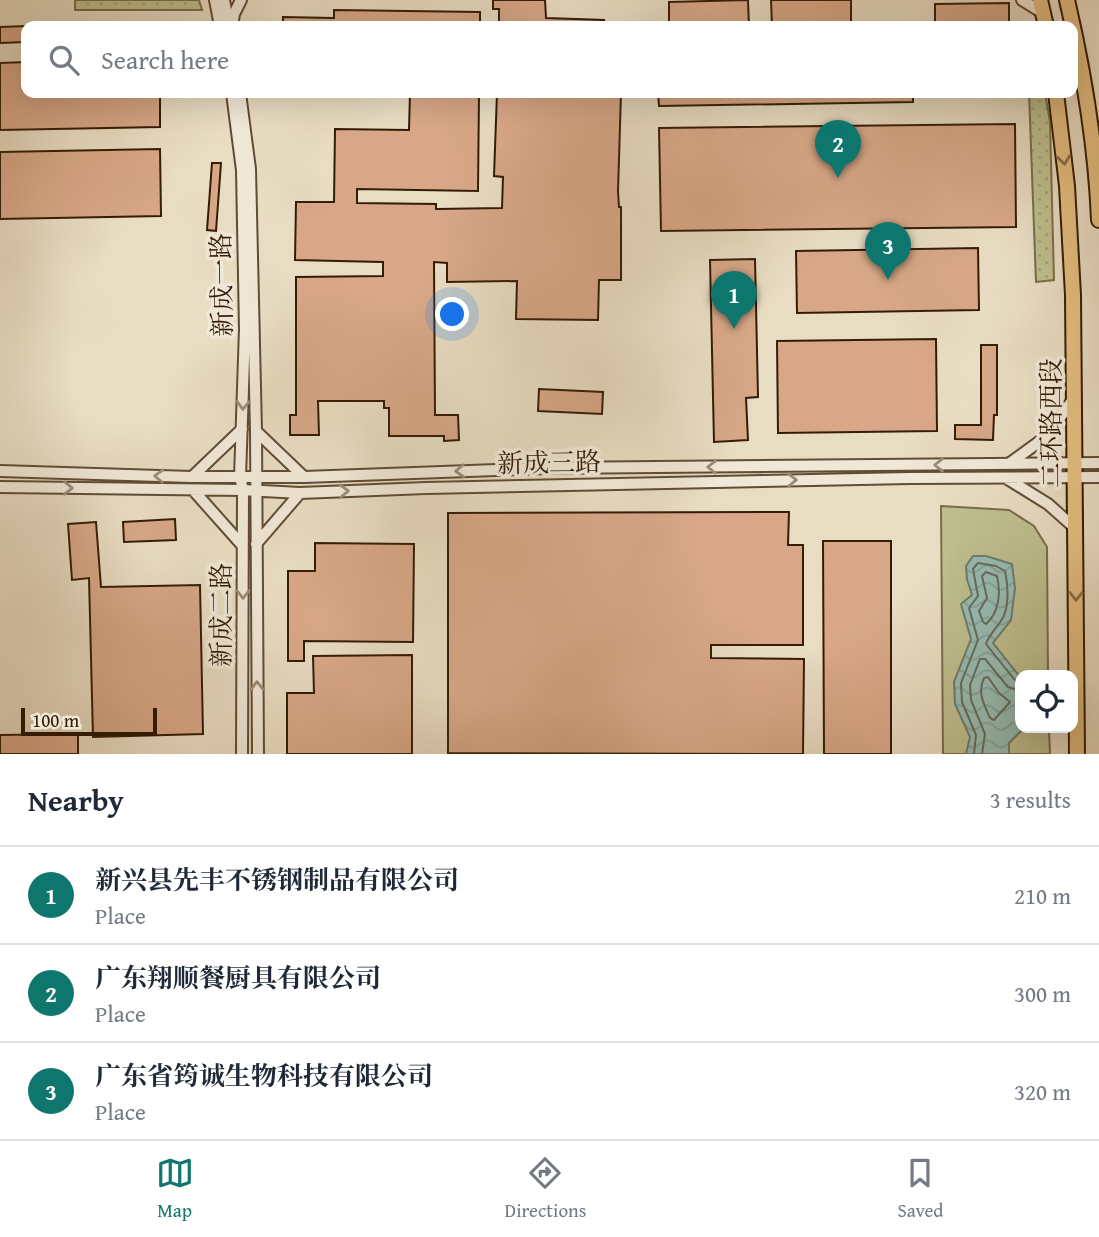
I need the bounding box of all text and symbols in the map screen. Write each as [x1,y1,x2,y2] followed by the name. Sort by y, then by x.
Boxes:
[21,21,1078,98] search box
[101,40,229,79] text: Search here
[45,41,83,79] icon: search
[815,120,861,178] pin: 2
[1057,155,1072,166] one-way arrow
[865,222,911,280] pin: 3
[201,233,241,337] street label: 新成一路
[711,271,757,329] pin: 1
[435,297,469,331] your location
[1031,358,1070,488] street label: 二环路西段
[235,400,251,411] one-way arrow
[497,442,601,482] street label: 新成三路
[933,457,944,473] one-way arrow
[706,459,716,475] one-way arrow
[454,464,465,479] one-way arrow
[153,468,164,484] one-way arrow
[787,473,798,488] one-way arrow
[63,481,74,496] one-way arrow
[339,483,350,498] one-way arrow
[201,563,240,667] street label: 新成二路
[235,589,251,600] one-way arrow
[1068,591,1084,602] one-way arrow
[1015,670,1078,733] map controls
[1015,670,1078,733] button: locate
[249,680,265,691] one-way arrow
[21,705,158,737] scale bar
[32,706,79,734] text: 100 m
[28,778,124,822] text: Nearby
[990,783,1071,816] text: 3 results
[95,860,459,899] text: 新兴县先丰不锈钢制品有限公司
[45,879,57,912] text: 1
[1014,879,1071,912] text: 210 m
[95,899,146,932] text: Place
[95,958,381,997] text: 广东翔顺餐厨具有限公司
[45,977,57,1010] text: 2
[1014,977,1071,1010] text: 300 m
[95,997,146,1030] text: Place
[95,1056,433,1095] text: 广东省筠诚生物科技有限公司
[45,1075,57,1108] text: 3
[1014,1075,1071,1108] text: 320 m
[95,1095,146,1128] text: Place
[156,1154,194,1224] tab: Map
[505,1154,586,1224] tab: Directions
[897,1154,943,1224] tab: Saved

